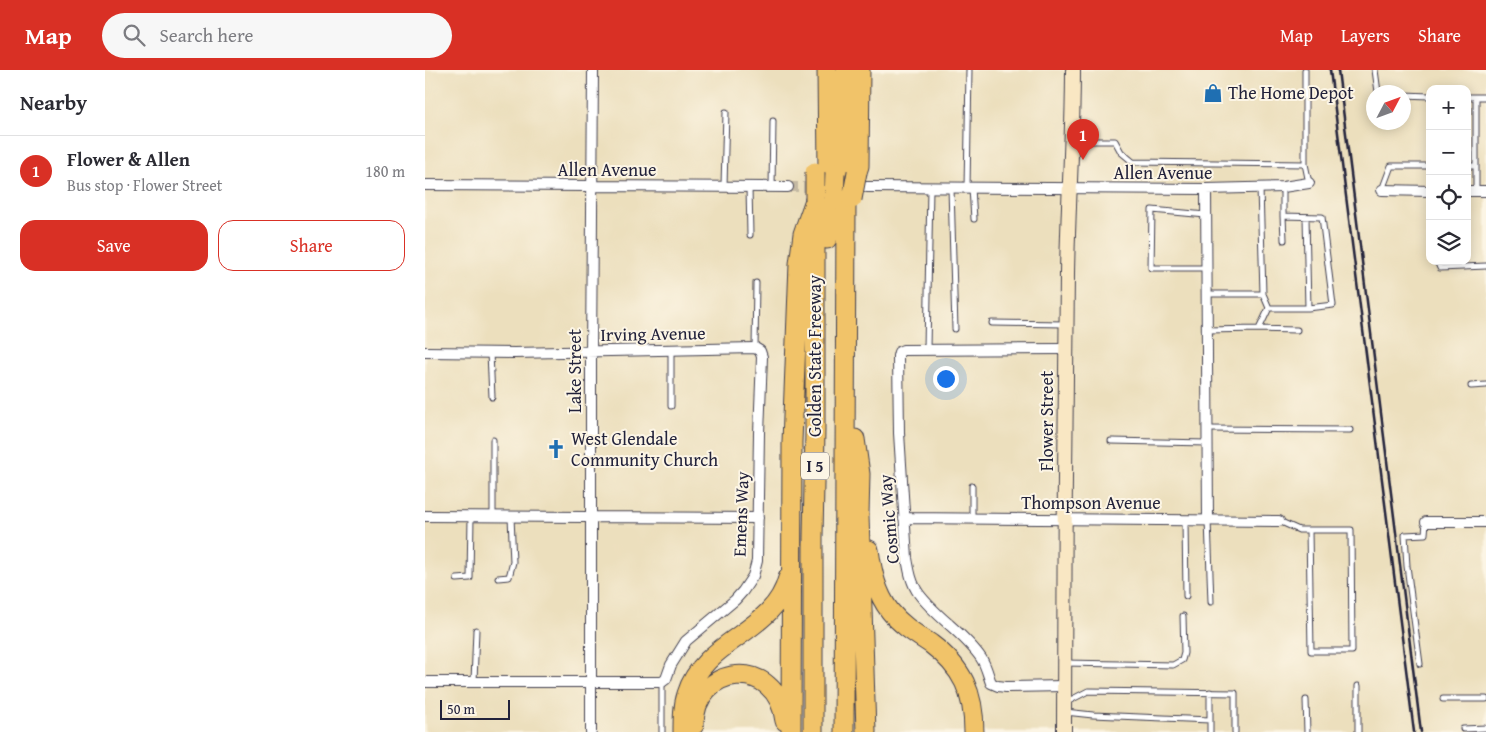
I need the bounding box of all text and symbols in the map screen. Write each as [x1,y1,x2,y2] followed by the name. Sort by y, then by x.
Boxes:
[102,13,452,58] search box
[25,18,72,53] text: Map
[120,21,148,49] icon: search
[160,21,253,49] text: Search here
[1280,22,1313,49] text: Map
[1341,22,1390,49] text: Layers
[1418,22,1461,49] text: Share
[1228,79,1354,106] place label: The Home Depot
[1202,82,1224,104] shop icon: The Home Depot
[1366,85,1411,130] north arrow
[1426,85,1471,265] map controls
[1426,85,1471,130] button: +
[20,87,87,118] text: Nearby
[1067,119,1099,160] pin: 1
[1426,130,1471,175] button: −
[67,145,190,173] text: Flower & Allen
[558,156,656,183] street label: Allen Avenue
[32,159,40,183] text: 1
[365,159,405,183] text: 180 m
[1114,159,1212,186] street label: Allen Avenue
[67,173,222,197] text: Bus stop · Flower Street
[1426,175,1471,220] button: locate
[20,220,208,271] button: Save
[218,220,405,271] button: Share
[1426,220,1471,265] button: layers
[801,275,828,437] street label: Golden State Freeway
[600,319,706,348] street label: Irving Avenue
[561,328,588,413] street label: Lake Street
[933,366,959,392] your location
[1033,370,1060,471] street label: Flower Street
[571,425,718,473] place label: West Glendale Community Church
[545,438,567,460] church icon: West Glendale Community Church
[801,452,829,480] road number: I 5
[726,471,755,557] street label: Emens Way
[871,473,906,565] street label: Cosmic Way
[1021,489,1161,516] street label: Thompson Avenue
[440,697,510,720] scale bar
[447,699,475,719] text: 50 m

